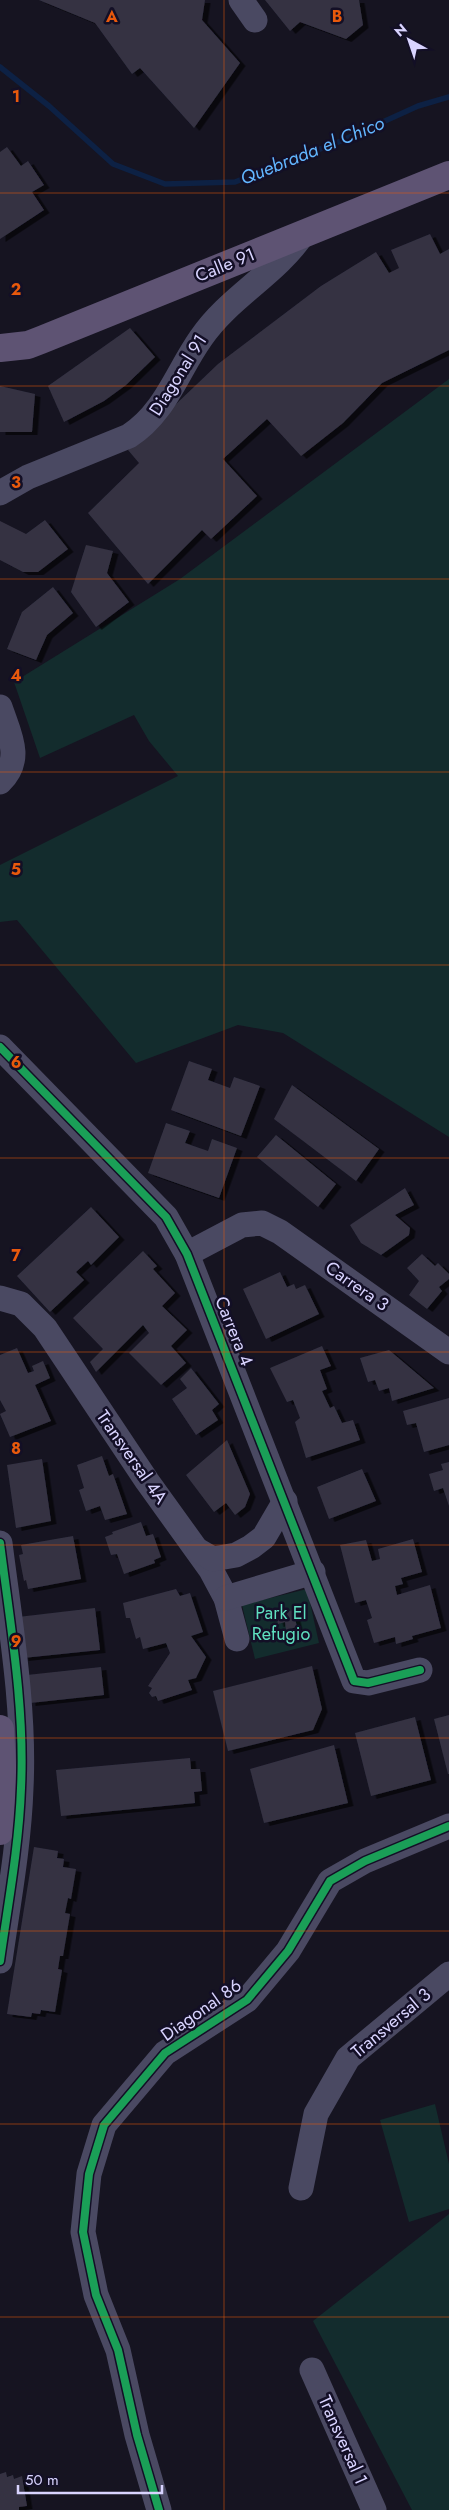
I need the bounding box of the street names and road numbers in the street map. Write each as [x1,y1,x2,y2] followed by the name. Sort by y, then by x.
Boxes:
[191,241,259,289] street label: Calle 91
[143,329,213,421] street label: Diagonal 91
[320,1255,394,1318] street label: Carrera 3
[208,1292,260,1370] street label: Carrera 4
[90,1405,174,1509] street label: Transversal 4A
[155,1973,247,2047] street label: Diagonal 86
[346,1982,437,2064] street label: Transversal 3
[312,2391,374,2489] street label: Transversal 1

